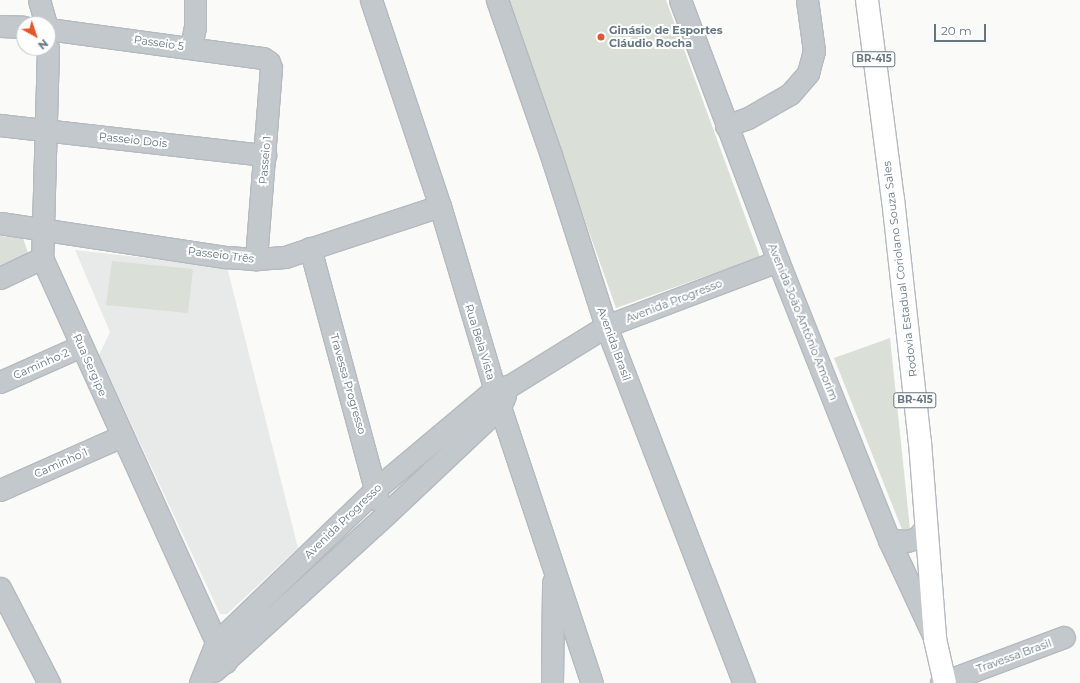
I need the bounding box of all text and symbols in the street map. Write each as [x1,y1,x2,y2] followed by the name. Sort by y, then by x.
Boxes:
[16,16,56,56] north arrow
[936,16,988,42] scale bar
[941,23,972,38] text: 20 m
[609,24,723,50] place label: Ginásio de Esportes Cláudio Rocha
[596,32,606,42] marker: Ginásio de Esportes Cláudio Rocha
[133,33,185,53] street label: Passeio 5
[35,36,51,53] text: N
[852,51,896,67] road number: BR-415
[98,130,168,150] street label: Passeio Dois
[256,135,274,185] street label: Passeio 1
[880,160,920,378] street label: Rodovia Estadual Coriolano Souza Sales
[765,242,841,402] street label: Avenida João Antônio Amorim
[187,244,255,266] street label: Passeio Três
[624,277,724,325] street label: Avenida Progresso
[462,303,498,381] street label: Rua Bela Vista
[595,305,633,383] street label: Avenida Brasil
[70,332,110,398] street label: Rua Sergipe
[327,332,369,436] street label: Travessa Progresso
[11,346,71,382] street label: Caminho 2
[893,392,937,408] road number: BR-415
[32,445,90,481] street label: Caminho 1
[302,481,384,561] street label: Avenida Progresso
[975,636,1053,676] street label: Travessa Brasil

